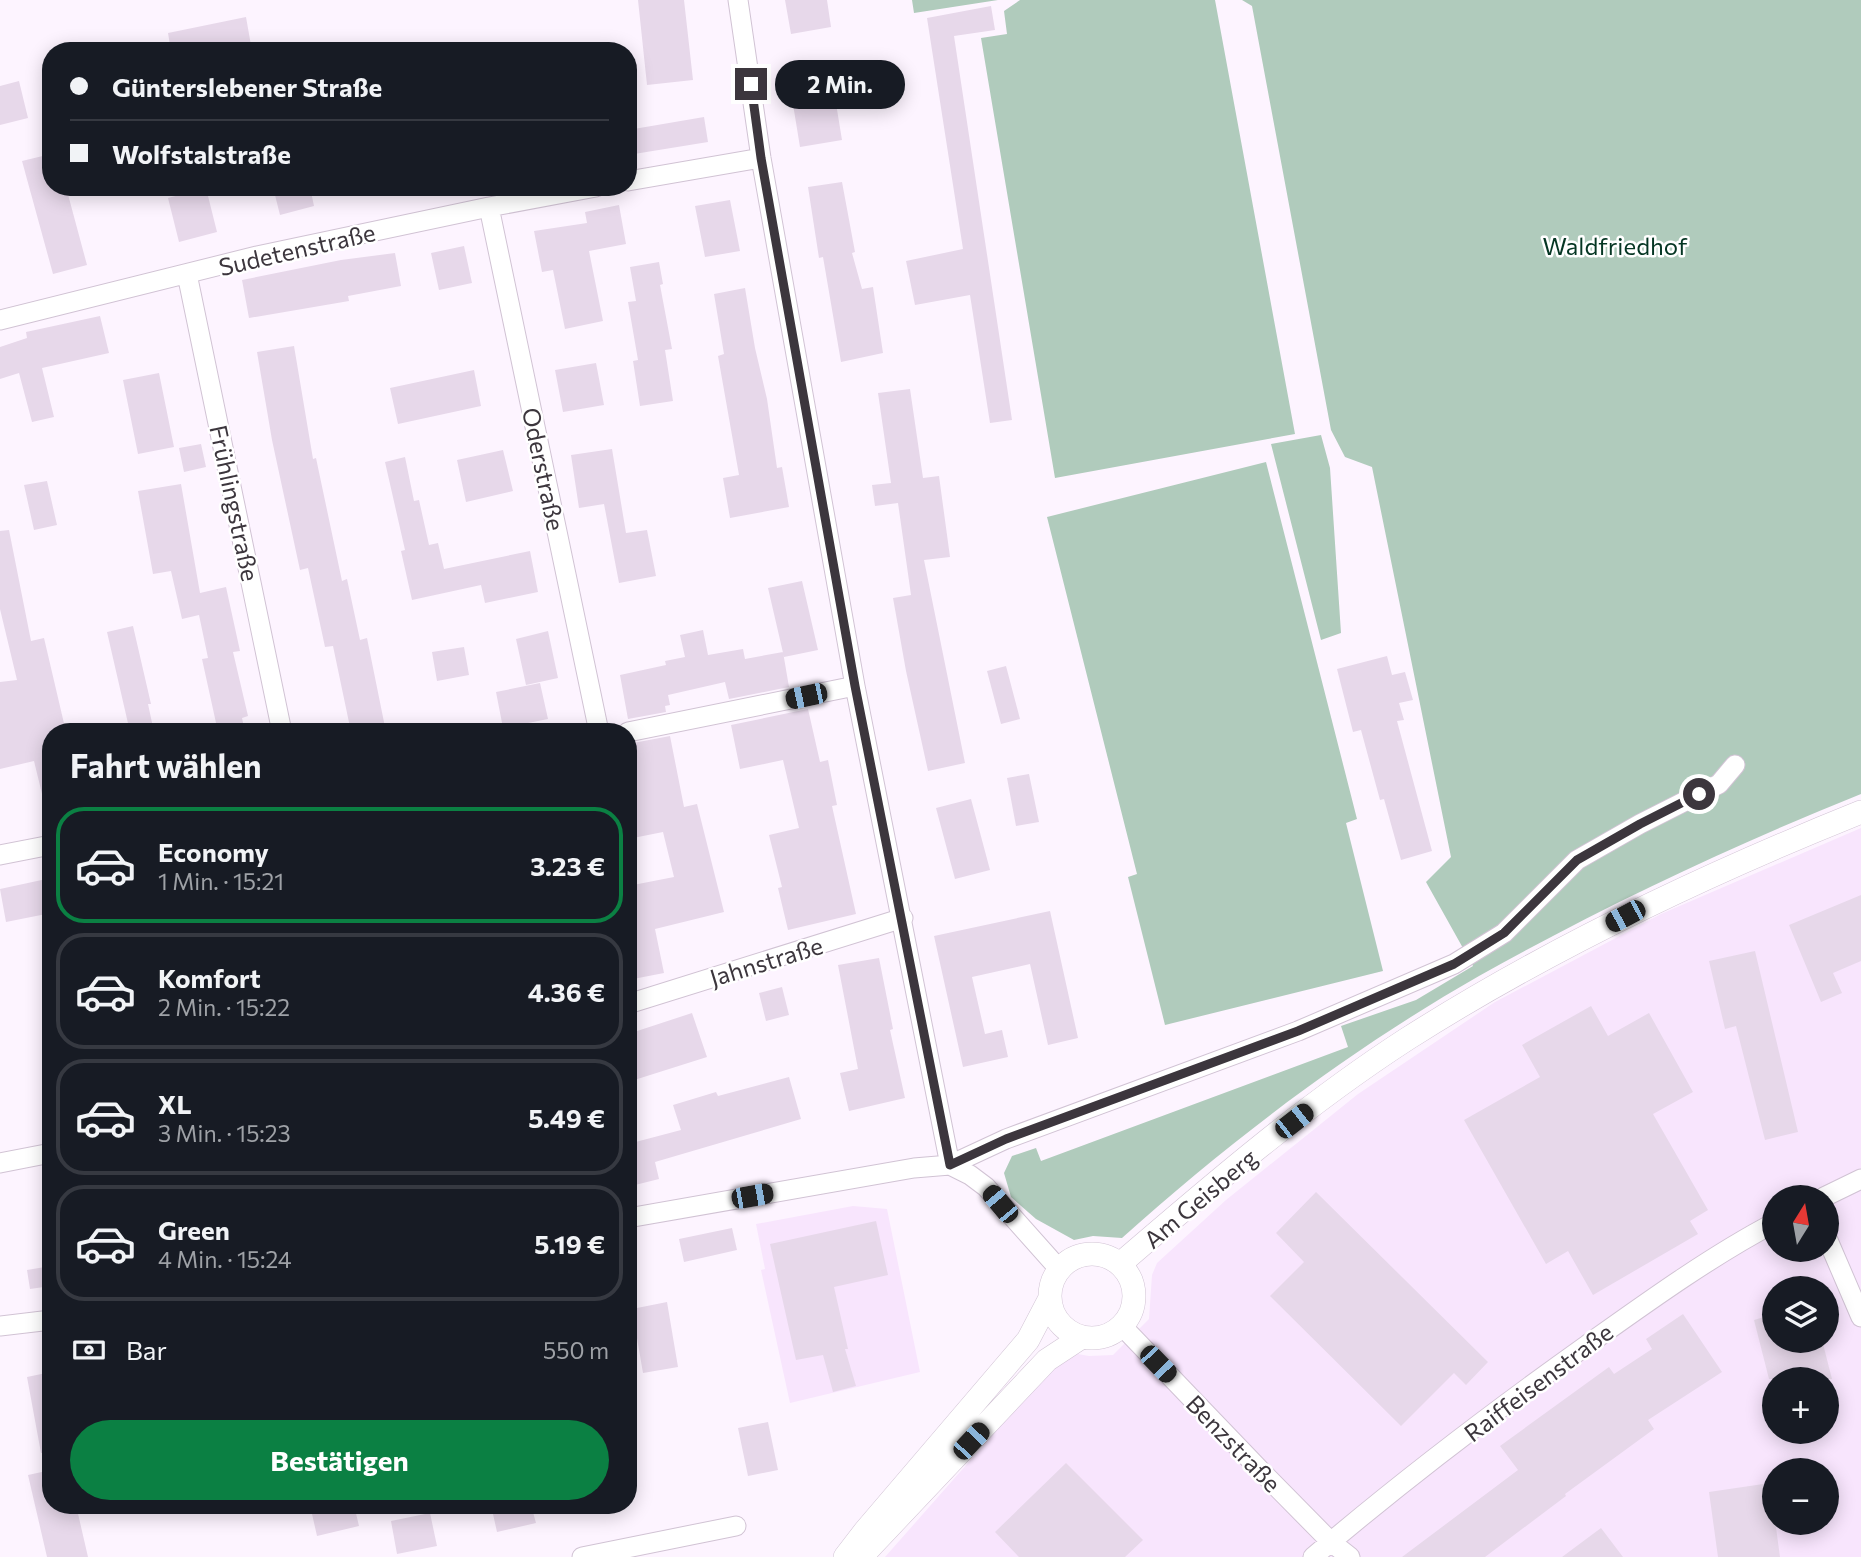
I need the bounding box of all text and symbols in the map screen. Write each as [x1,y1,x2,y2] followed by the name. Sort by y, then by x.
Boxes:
[776,60,905,108] callout: 2 Min.
[735,68,767,100] route end
[807,70,873,98] text: 2 Min.
[112,71,382,102] text: Günterslebener Straße
[112,138,291,169] text: Wolfstalstraße
[216,217,378,281] street label: Sudetenstraße
[1543,231,1688,260] park label: Waldfriedhof
[517,405,571,533] street label: Oderstraße
[204,422,266,584] street label: Frühlingstraße
[784,681,829,711] car
[70,745,262,785] text: Fahrt wählen
[1683,778,1715,810] route start
[74,834,137,897] icon: car
[158,836,269,867] text: Economy
[530,850,605,881] text: 3.23 €
[158,867,284,895] text: 1 Min. · 15:21
[1602,897,1649,935] car
[706,930,826,992] street label: Jahnstraße
[74,960,137,1023] icon: car
[158,962,261,993] text: Komfort
[528,976,605,1007] text: 4.36 €
[158,993,290,1021] text: 2 Min. · 15:22
[74,1086,137,1149] icon: car
[158,1088,192,1119] text: XL
[1271,1100,1318,1142] car
[528,1102,605,1133] text: 5.49 €
[158,1119,291,1147] text: 3 Min. · 15:23
[1137,1142,1263,1254] street label: Am Geisberg
[979,1181,1022,1227] car
[730,1182,775,1210] car
[1762,1185,1839,1262] north arrow
[1762,1185,1839,1535] map controls
[74,1212,137,1275] icon: car
[158,1214,230,1245] text: Green
[534,1228,605,1259] text: 5.19 €
[158,1245,292,1273] text: 4 Min. · 15:24
[1762,1276,1839,1353] button: layers
[1458,1317,1618,1447] street label: Raiffeisenstraße
[70,1331,108,1369] icon: cash
[126,1334,167,1365] text: Bar
[543,1336,609,1364] text: 550 m
[1136,1342,1181,1386] car
[1762,1367,1839,1444] button: +
[1181,1388,1287,1498] street label: Benzstraße
[949,1418,994,1464] car
[70,1420,609,1500] button: Bestätigen
[1762,1458,1839,1535] button: −

